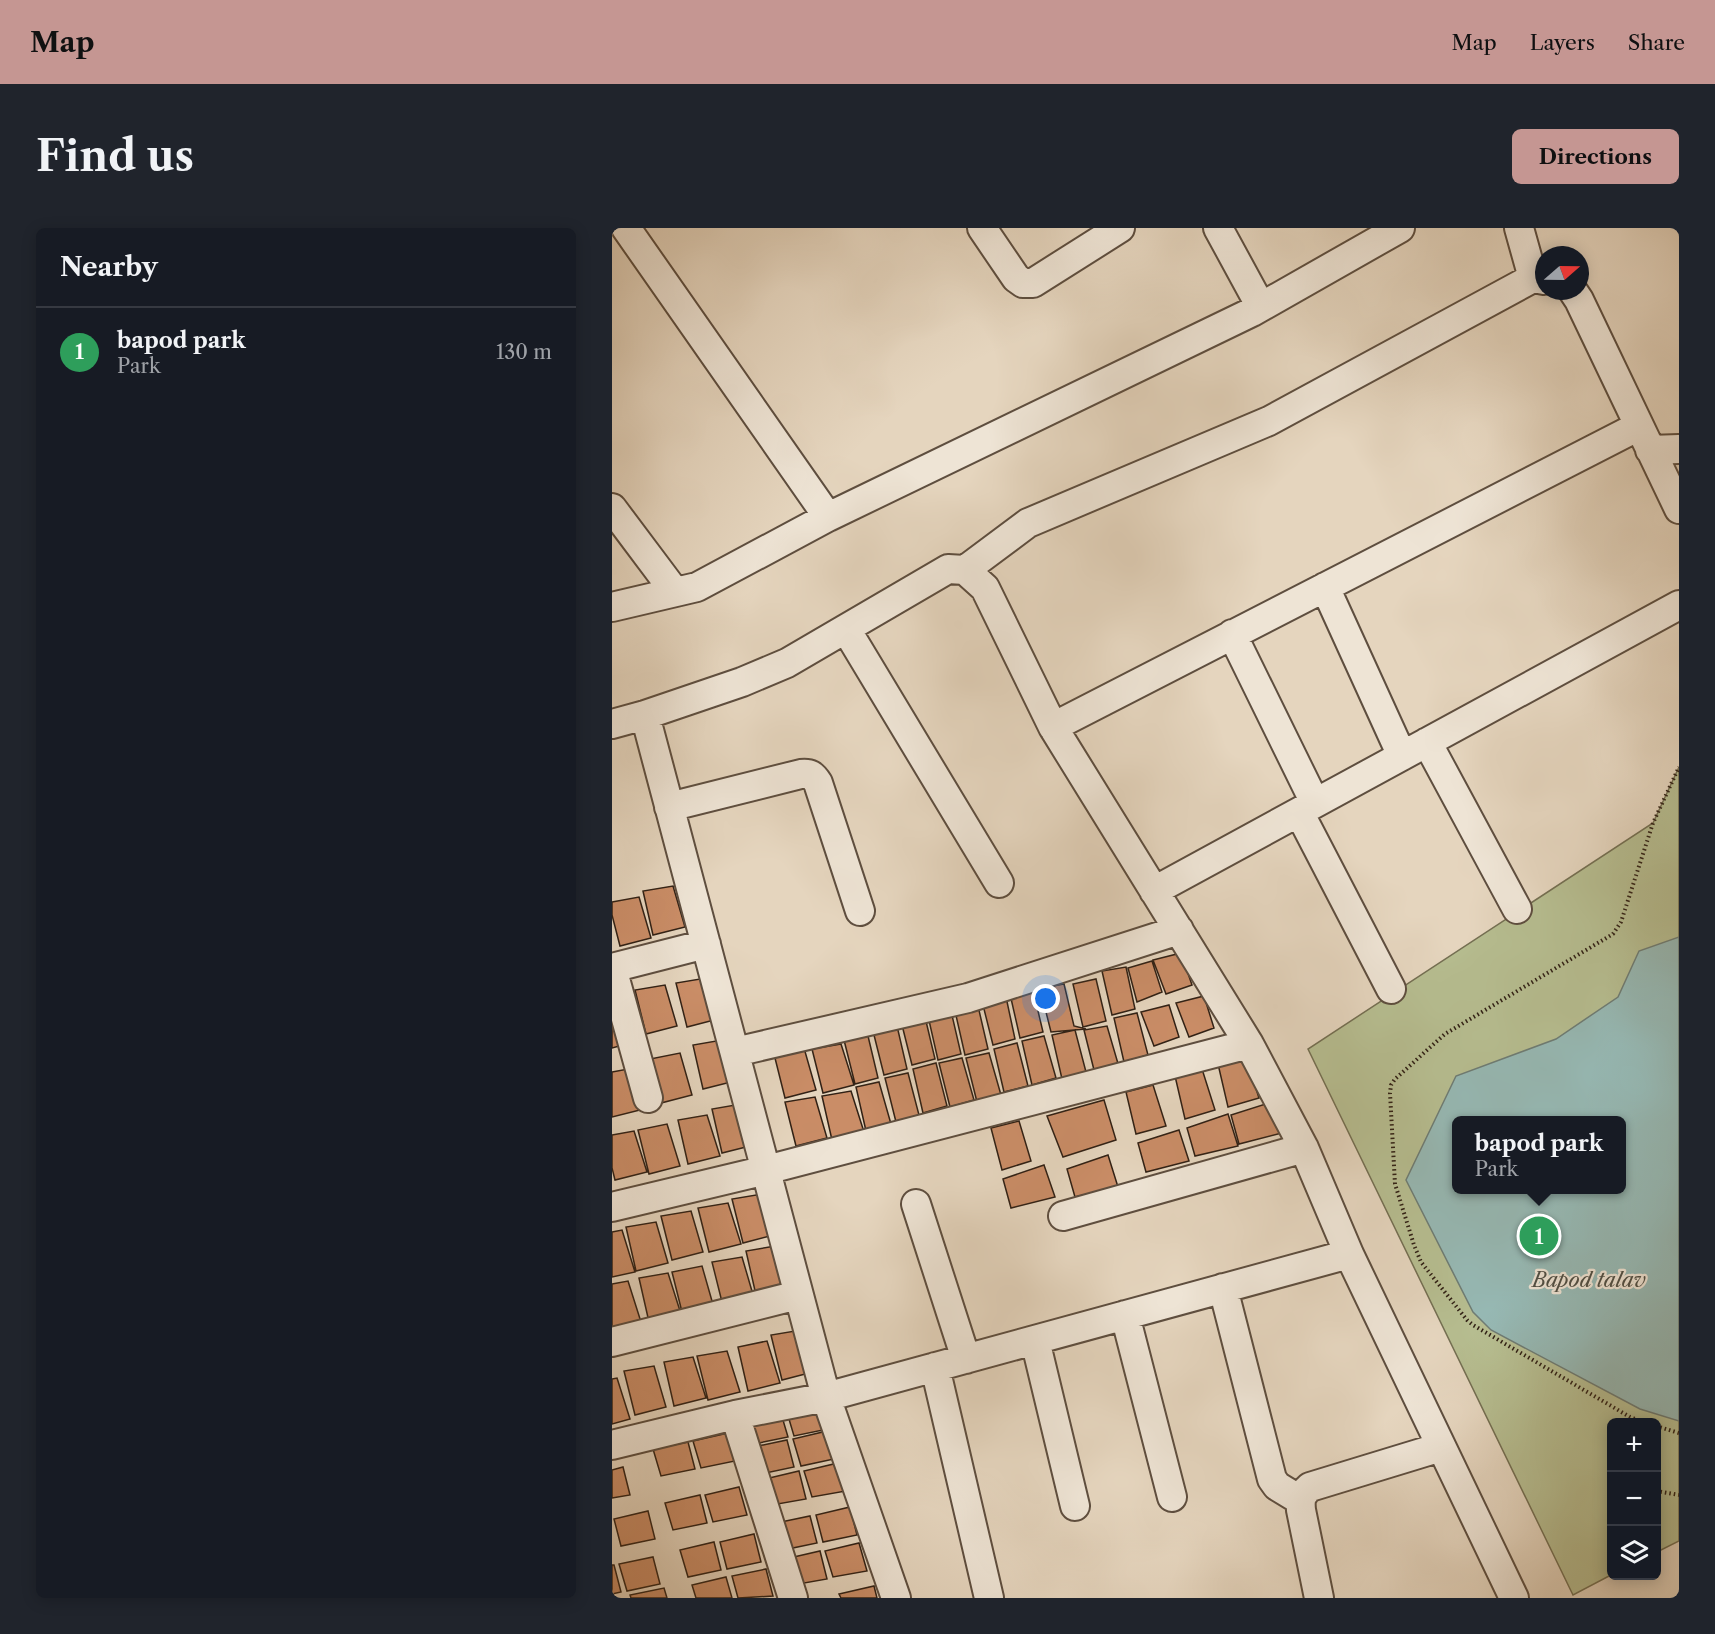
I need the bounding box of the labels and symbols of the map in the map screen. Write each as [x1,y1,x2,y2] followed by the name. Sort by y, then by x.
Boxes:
[1535,246,1589,300] north arrow
[1031,984,1060,1013] your location
[1520,1214,1558,1258] pin: 1
[1530,1268,1646,1292] water label: Bapod talav

